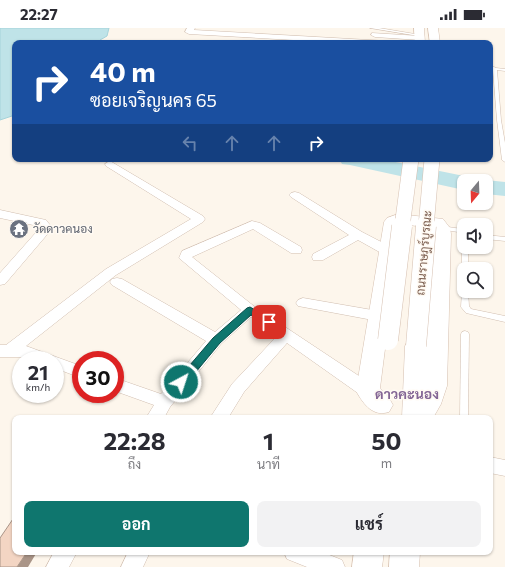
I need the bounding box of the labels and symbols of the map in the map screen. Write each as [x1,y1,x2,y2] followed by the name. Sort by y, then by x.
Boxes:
[457,174,493,210] north arrow
[412,210,436,296] street label: ถนนราษฎร์บูรณะ
[8,218,30,240] temple icon: วัดดาวคนอง
[33,221,93,235] place label: วัดดาวคนอง
[252,305,286,339] pin
[72,351,124,403] speed limit sign: 30
[160,361,202,403] position arrow
[375,385,439,402] district label: ดาวคะนอง

